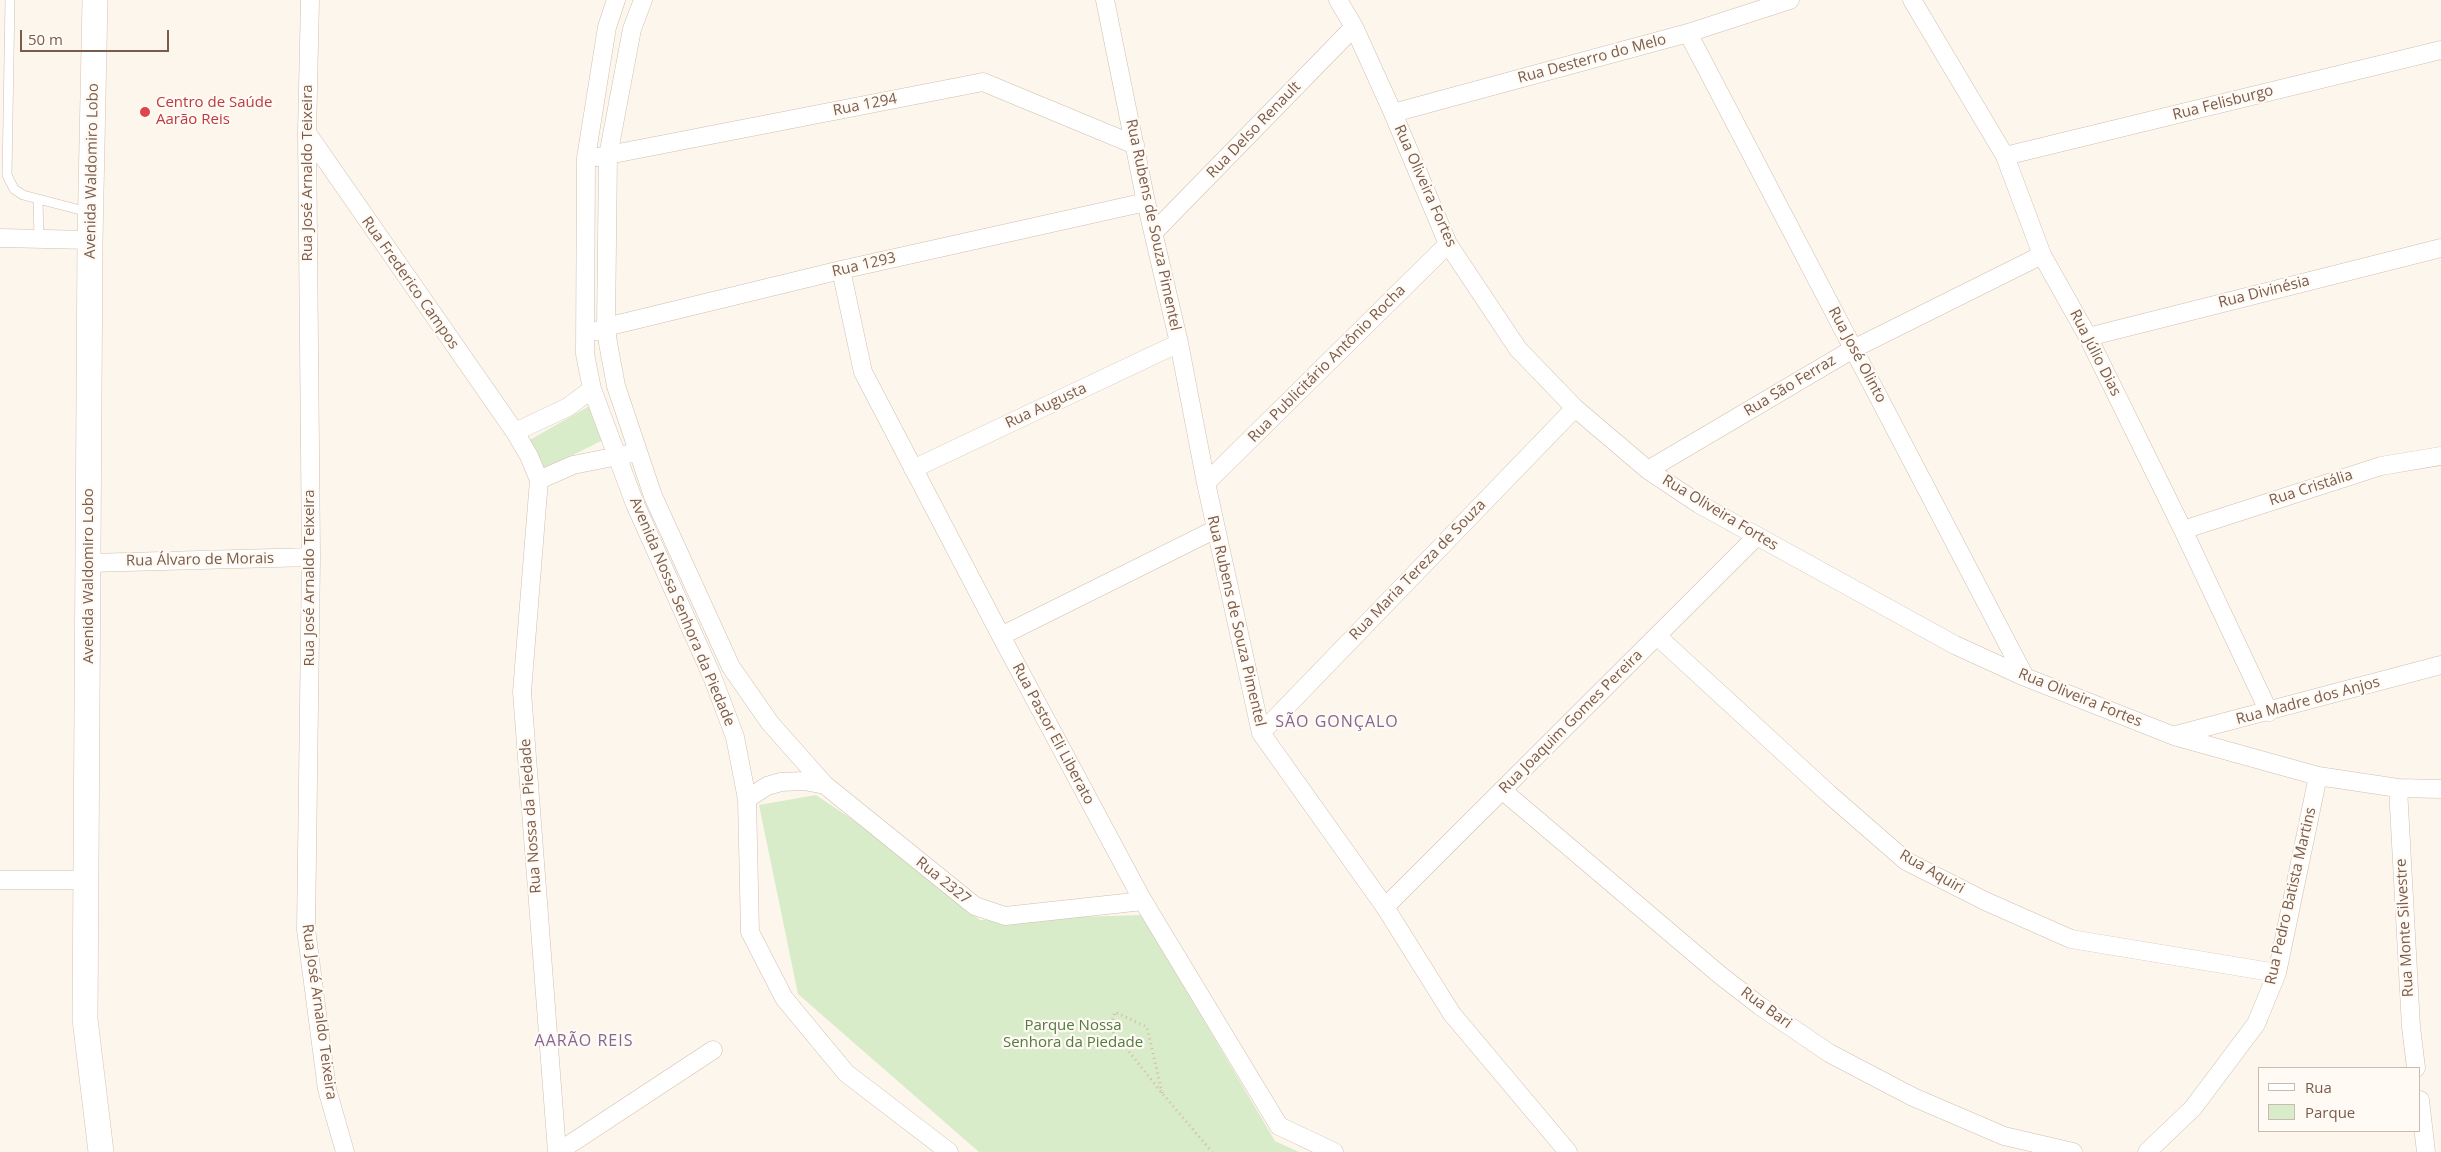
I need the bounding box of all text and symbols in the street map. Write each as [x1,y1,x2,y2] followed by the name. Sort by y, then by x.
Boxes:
[22,20,171,52] scale bar
[28,29,63,49] text: 50 m
[1516,31,1668,87] street label: Rua Desterro do Melo
[1203,78,1305,182] street label: Rua Delso Renault
[2171,82,2275,124] street label: Rua Felisburgo
[81,83,103,259] street label: Avenida Waldomiro Lobo
[299,84,317,262] street label: Rua José Arnaldo Teixeira
[831,90,899,120] street label: Rua 1294
[156,94,272,129] place label: Centro de Saúde Aarão Reis
[138,105,152,119] marker: Centro de Saúde Aarão Reis
[1122,117,1184,333] street label: Rua Rubens de Souza Pimentel
[1390,122,1460,250] street label: Rua Oliveira Fortes
[357,213,463,353] street label: Rua Frederico Campos
[830,249,898,281] street label: Rua 1293
[2216,272,2312,312] street label: Rua Divinésia
[1245,282,1409,446] street label: Rua Publicitário Antônio Rocha
[1824,304,1890,406] street label: Rua José Olinto
[2066,307,2124,399] street label: Rua Júlio Dias
[1741,352,1839,420] street label: Rua São Ferraz
[1003,379,1089,433] street label: Rua Augusta
[2267,466,2355,510] street label: Rua Cristália
[1659,471,1781,555] street label: Rua Oliveira Fortes
[80,488,98,664] street label: Avenida Waldomiro Lobo
[301,489,319,667] street label: Rua José Arnaldo Teixeira
[625,495,739,729] street label: Avenida Nossa Senhora da Piedade
[1346,496,1490,644] street label: Rua Maria Tereza de Souza
[1203,514,1269,728] street label: Rua Rubens de Souza Pimentel
[126,550,274,570] street label: Rua Álvaro de Morais
[1495,646,1647,798] street label: Rua Joaquim Gomes Pereira
[1008,660,1098,808] street label: Rua Pastor Eli Liberato
[2016,665,2144,731] street label: Rua Oliveira Fortes
[2234,673,2382,729] street label: Rua Madre dos Anjos
[1274,712,1400,732] district label: SÃO GONÇALO
[517,738,545,894] street label: Rua Nossa da Piedade
[2262,805,2320,987] street label: Rua Pedro Batista Martins
[1896,846,1968,898] street label: Rua Aquiri
[912,854,974,908] street label: Rua 2327
[2392,858,2418,998] street label: Rua Monte Silvestre
[298,923,340,1101] street label: Rua José Arnaldo Teixeira
[1737,983,1795,1033] street label: Rua Bari
[1003,1017,1143,1052] park label: Parque Nossa Senhora da Piedade
[533,1031,635,1051] district label: AARÃO REIS
[2258,1067,2421,1132] legend
[2305,1077,2332,1097] text: Rua
[2305,1102,2355,1122] text: Parque

